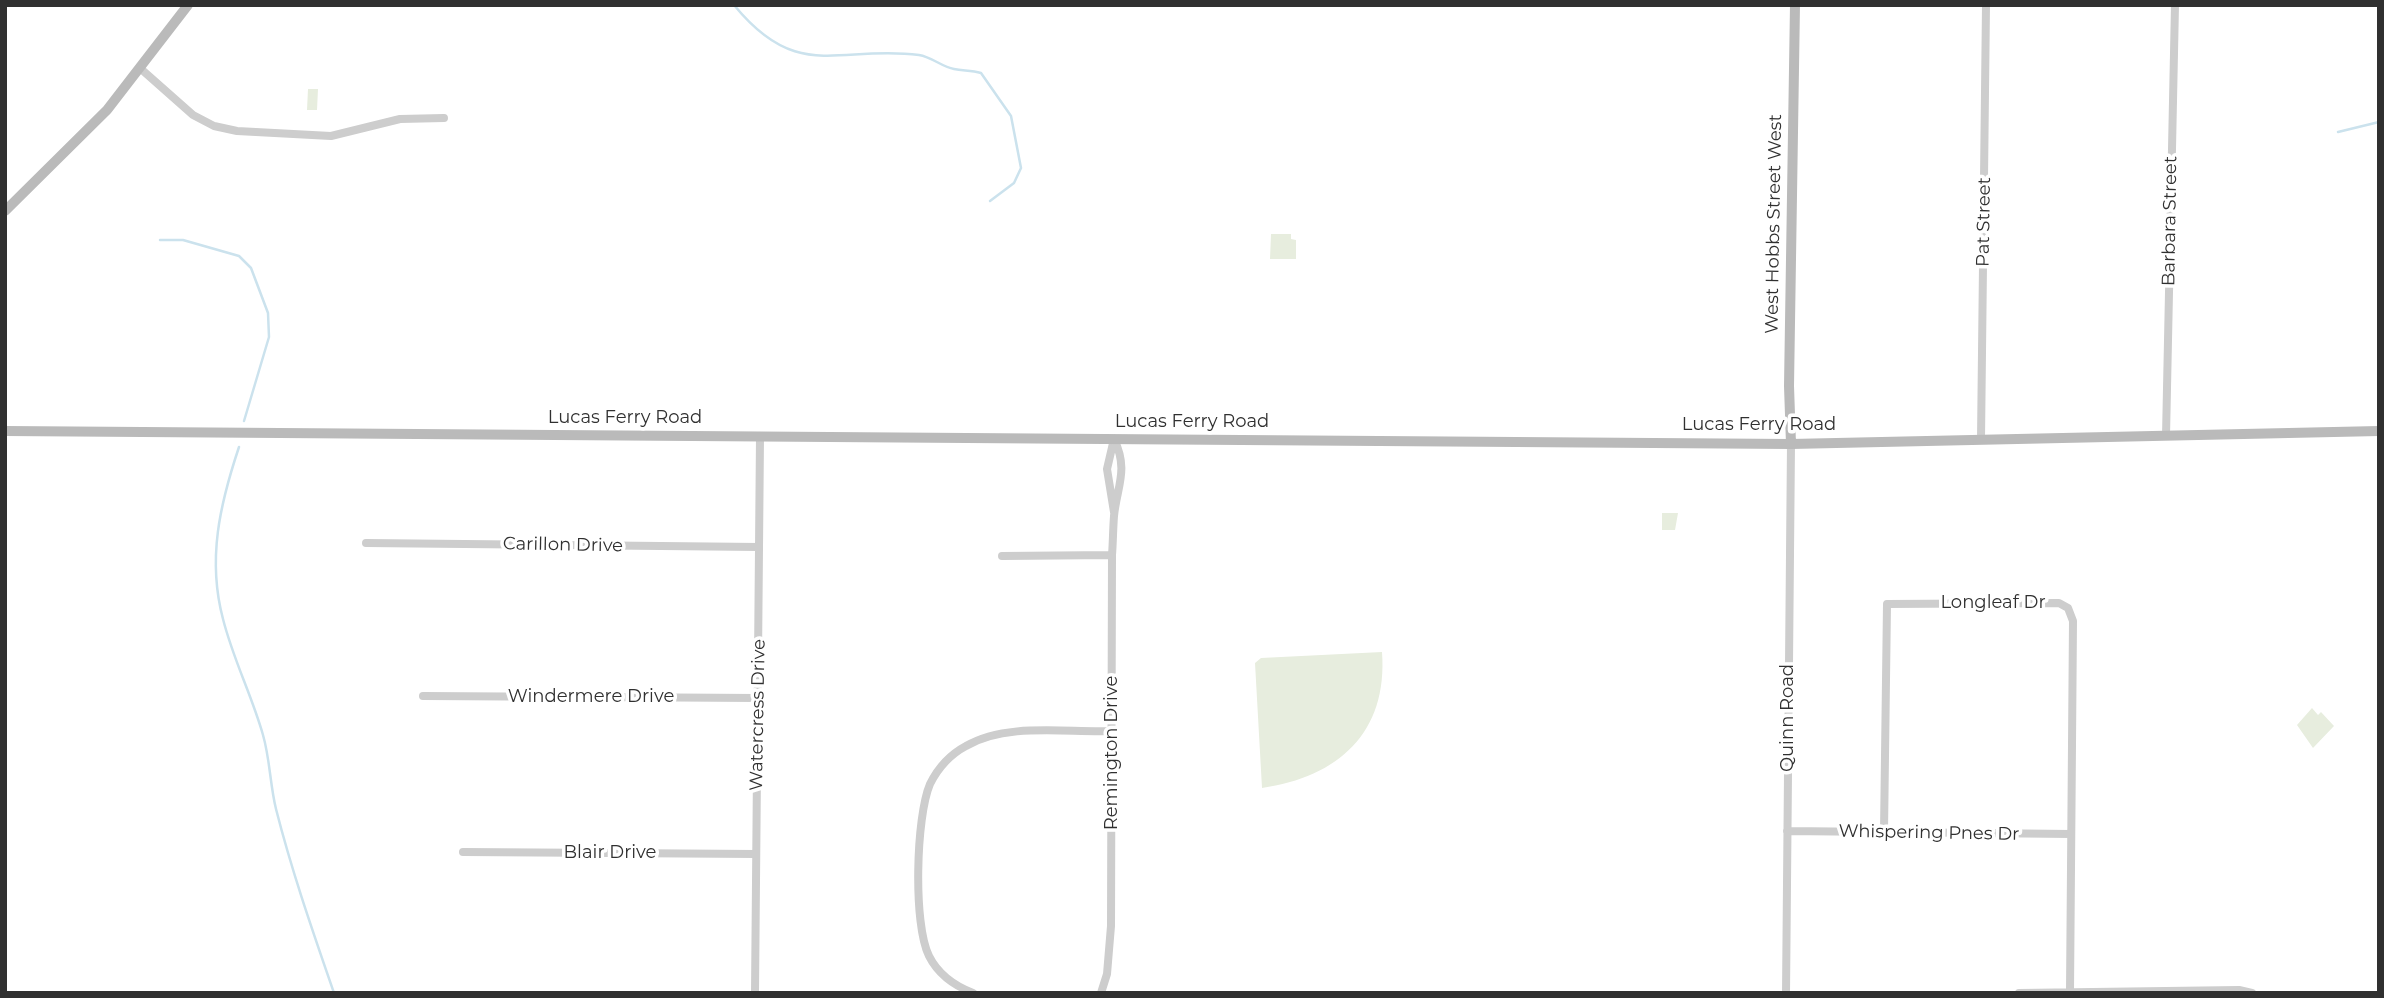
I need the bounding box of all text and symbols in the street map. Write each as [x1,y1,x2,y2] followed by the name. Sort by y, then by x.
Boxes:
[1761,114,1787,334] street label: West Hobbs Street West
[2158,156,2182,286] street label: Barbara Street
[1972,177,1996,267] street label: Pat Street
[548,407,702,429] street label: Lucas Ferry Road
[1115,411,1269,433] street label: Lucas Ferry Road
[1682,414,1836,436] street label: Lucas Ferry Road
[503,533,623,557] street label: Carillon Drive
[1940,592,2046,614] street label: Longleaf Dr
[746,639,770,791] street label: Watercress Drive
[1777,664,1799,772] street label: Quinn Road
[1101,676,1123,830] street label: Remington Drive
[508,686,674,708] street label: Windermere Drive
[1838,821,2020,845] street label: Whispering Pnes Dr
[564,842,656,864] street label: Blair Drive

